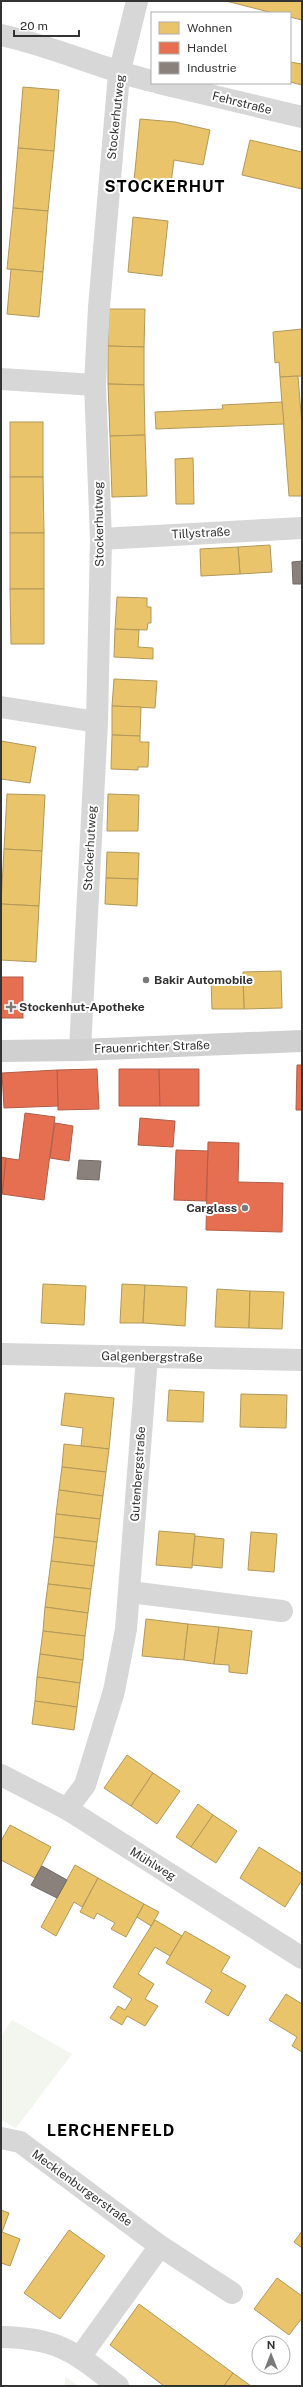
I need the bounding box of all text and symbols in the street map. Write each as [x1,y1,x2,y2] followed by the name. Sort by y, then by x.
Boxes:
[14,12,79,38] scale bar
[151,12,291,84] legend
[20,19,48,33] text: 20 m
[187,21,232,35] text: Wohnen
[187,41,228,55] text: Handel
[187,61,237,75] text: Industrie
[105,74,127,160] street label: Stockerhutweg
[211,89,273,117] street label: Fehrstraße
[105,177,225,196] district label: STOCKERHUT
[91,481,107,567] street label: Stockerhutweg
[171,524,231,542] street label: Tillystraße
[81,805,99,891] street label: Stockerhutweg
[154,973,253,987] place label: Bakir Automobile
[141,975,151,985] marker: Bakir Automobile
[19,1000,145,1014] place label: Stockenhut-Apotheke
[6,1002,16,1012] marker: Stockenhut-Apotheke
[94,1038,210,1056] street label: Frauenrichter Straße
[186,1201,237,1215] place label: Carglass
[240,1203,250,1213] marker: Carglass
[101,1349,203,1365] street label: Galgenbergstraße
[128,1426,148,1522] street label: Gutenbergstraße
[127,1844,179,1884] street label: Mühlweg
[47,2121,175,2140] district label: LERCHENFELD
[29,2147,135,2229] street label: Mecklenburgerstraße
[251,2335,291,2375] north arrow
[267,2339,275,2351] text: N

